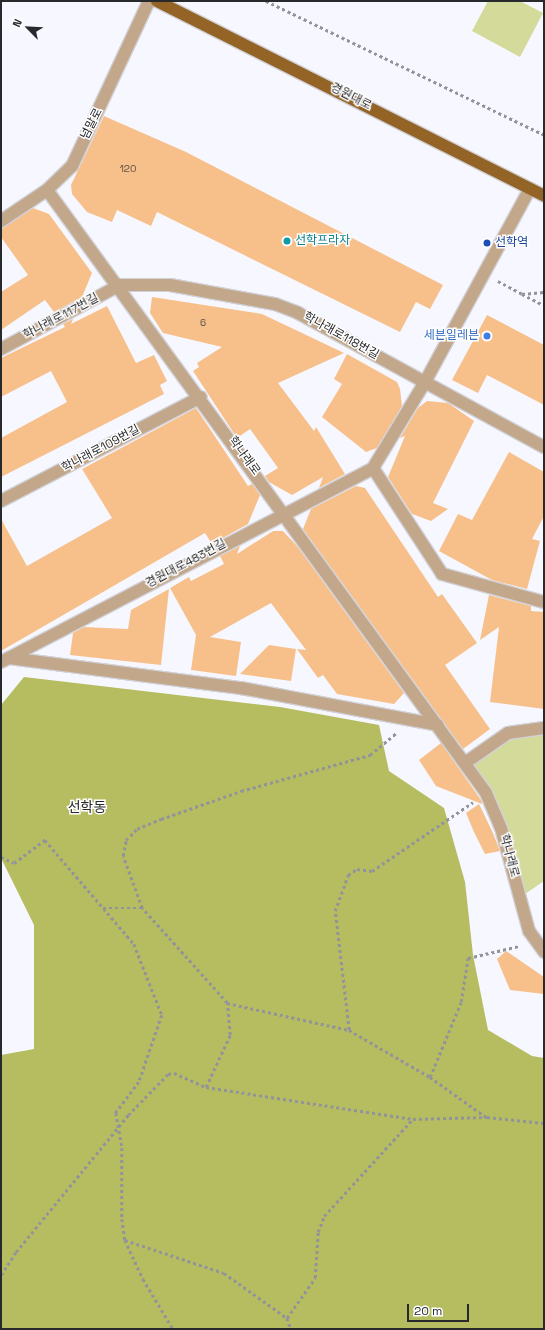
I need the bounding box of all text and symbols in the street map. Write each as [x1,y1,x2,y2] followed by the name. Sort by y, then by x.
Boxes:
[8,8,48,48] north arrow
[9,17,25,29] text: N
[328,81,374,113] street label: 경원대로
[78,106,106,142] street label: 넘말로
[120,163,136,175] house number: 120
[295,234,350,248] place label: 선학프라자
[282,236,292,246] marker: 선학프라자
[495,236,528,250] place label: 선학역
[482,238,492,248] marker: 선학역
[21,291,101,343] street label: 학나래로117번길
[301,309,381,363] street label: 학나래로118번길
[200,317,206,329] house number: 6
[424,329,479,343] place label: 세븐일레븐
[482,331,492,341] marker: 세븐일레븐
[60,422,142,476] street label: 학나래로109번길
[225,434,263,478] street label: 학나래로
[144,537,228,591] street label: 경원대로483번길
[68,799,106,815] district label: 선학동
[496,833,522,879] street label: 학나래로
[409,1296,471,1322] scale bar
[414,1303,442,1319] text: 20 m

